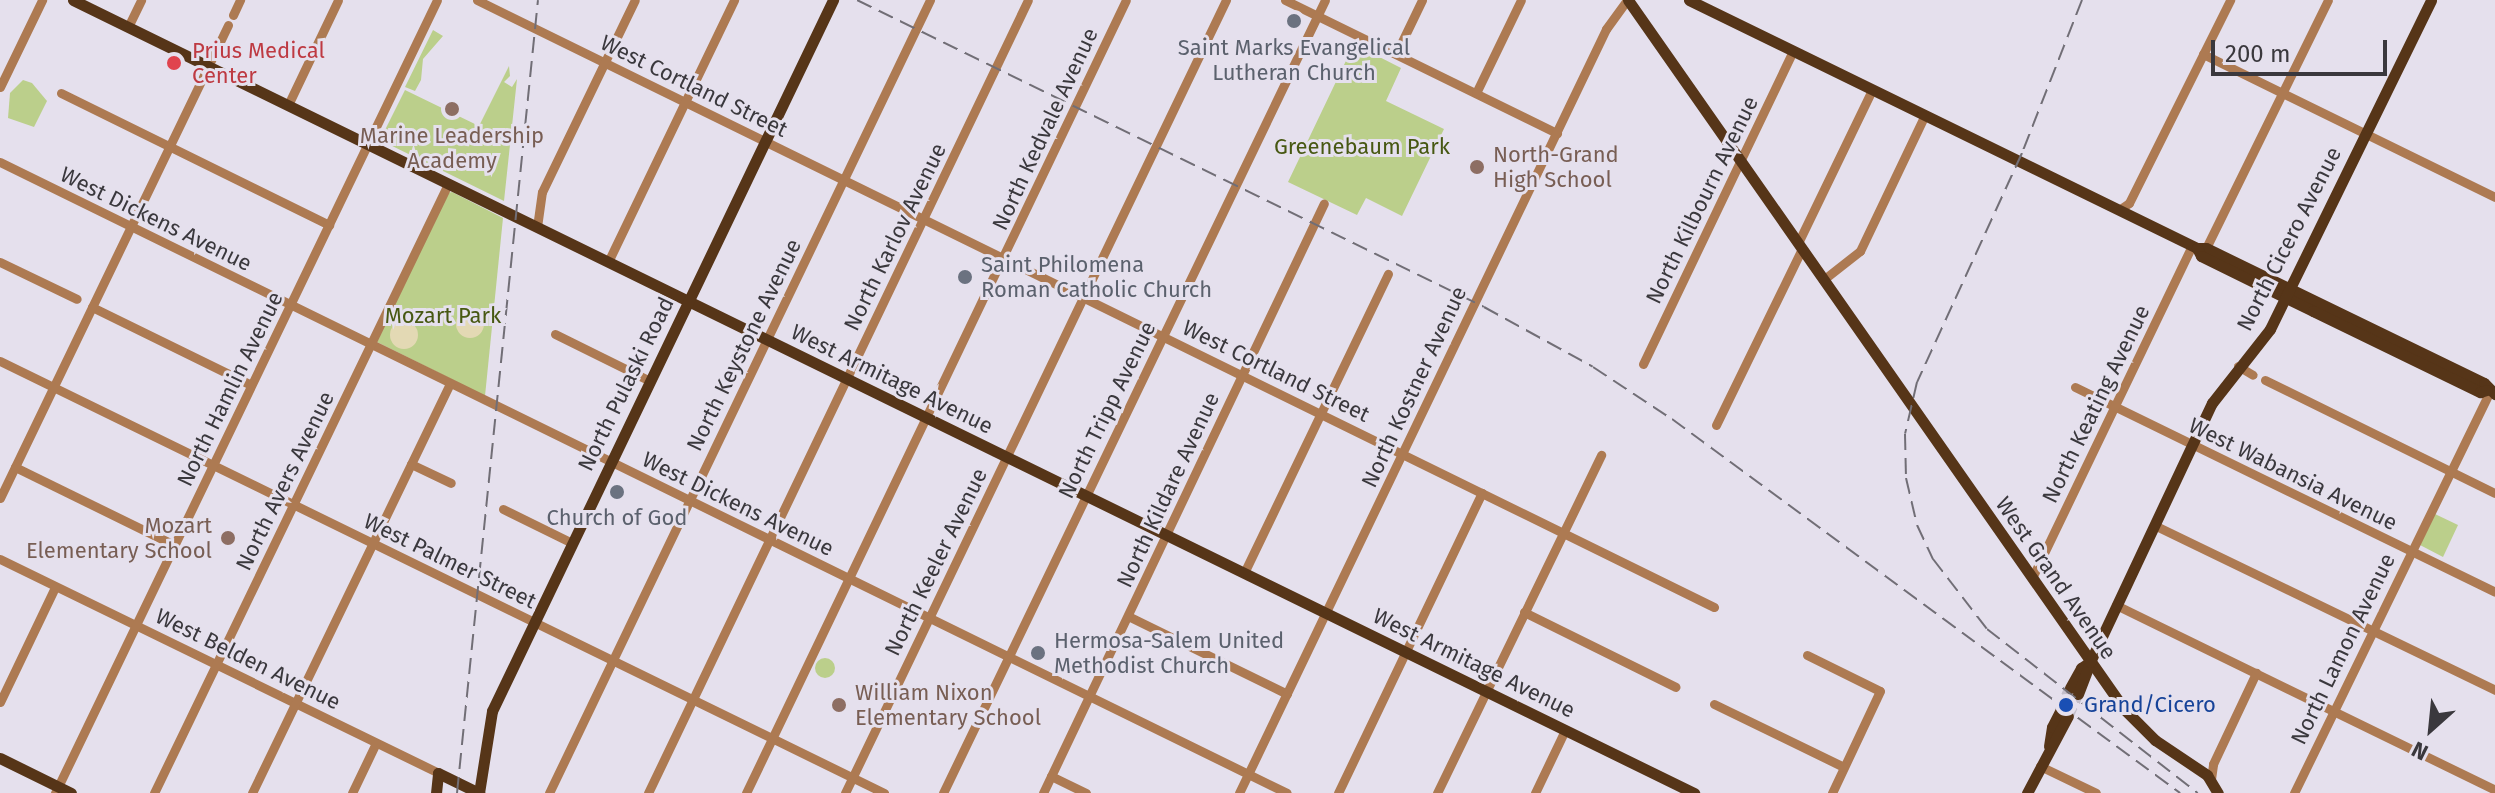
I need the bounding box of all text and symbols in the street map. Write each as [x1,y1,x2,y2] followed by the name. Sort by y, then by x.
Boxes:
[1285,12,1303,30] marker: Saint Marks Evangelical Lutheran Church
[987,24,1103,234] street label: North Kedvale Avenue
[2215,24,2391,74] scale bar
[596,29,792,143] street label: West Cortland Street
[1178,34,1410,86] place label: Saint Marks Evangelical Lutheran Church
[192,37,325,88] place label: Prius Medical Center
[2225,40,2291,68] text: 200 m
[163,52,185,74] marker: Prius Medical Center
[1640,92,1764,308] street label: North Kilbourn Avenue
[443,100,461,118] marker: Marine Leadership Academy
[360,122,544,174] place label: Marine Leadership Academy
[1274,134,1450,160] park label: Greenebaum Park
[838,139,952,335] street label: North Karlov Avenue
[1493,141,1619,192] place label: North-Grand High School
[2231,143,2347,335] street label: North Cicero Avenue
[1468,158,1486,176] marker: North-Grand High School
[56,161,256,277] street label: West Dickens Avenue
[681,235,807,455] street label: North Keystone Avenue
[981,251,1212,302] place label: Saint Philomena Roman Catholic Church
[956,268,974,286] marker: Saint Philomena Roman Catholic Church
[1356,282,1472,492] street label: North Kostner Avenue
[171,287,289,491] street label: North Hamlin Avenue
[572,293,680,475] street label: North Pulaski Road
[2037,301,2155,507] street label: North Keating Avenue
[385,303,501,329] park label: Mozart Park
[1178,314,1374,428] street label: West Cortland Street
[1053,317,1161,503] street label: North Tripp Avenue
[787,319,997,439] street label: West Armitage Avenue
[230,387,340,575] street label: North Avers Avenue
[1111,388,1225,592] street label: North Kildare Avenue
[2185,412,2401,536] street label: West Wabansia Avenue
[638,446,838,562] street label: West Dickens Avenue
[879,464,993,660] street label: North Keeler Avenue
[608,483,626,501] marker: Church of God
[1990,492,2122,664] street label: West Grand Avenue
[547,505,687,531] place label: Church of God
[359,508,541,614] street label: West Palmer Street
[26,512,212,564] place label: Mozart Elementary School
[219,529,237,547] marker: Mozart Elementary School
[2285,549,2401,749] street label: North Lamon Avenue
[151,603,345,715] street label: West Belden Avenue
[1369,603,1579,723] street label: West Armitage Avenue
[1054,627,1284,678] place label: Hermosa-Salem United Methodist Church
[1029,644,1047,662] marker: Hermosa-Salem United Methodist Church
[855,679,1041,730] place label: William Nixon Elementary School
[2391,689,2471,769] north arrow
[2084,692,2216,718] place label: Grand/Cicero
[2055,694,2077,716] marker: Grand/Cicero
[830,696,848,714] marker: William Nixon Elementary School
[2407,735,2433,766] text: N

